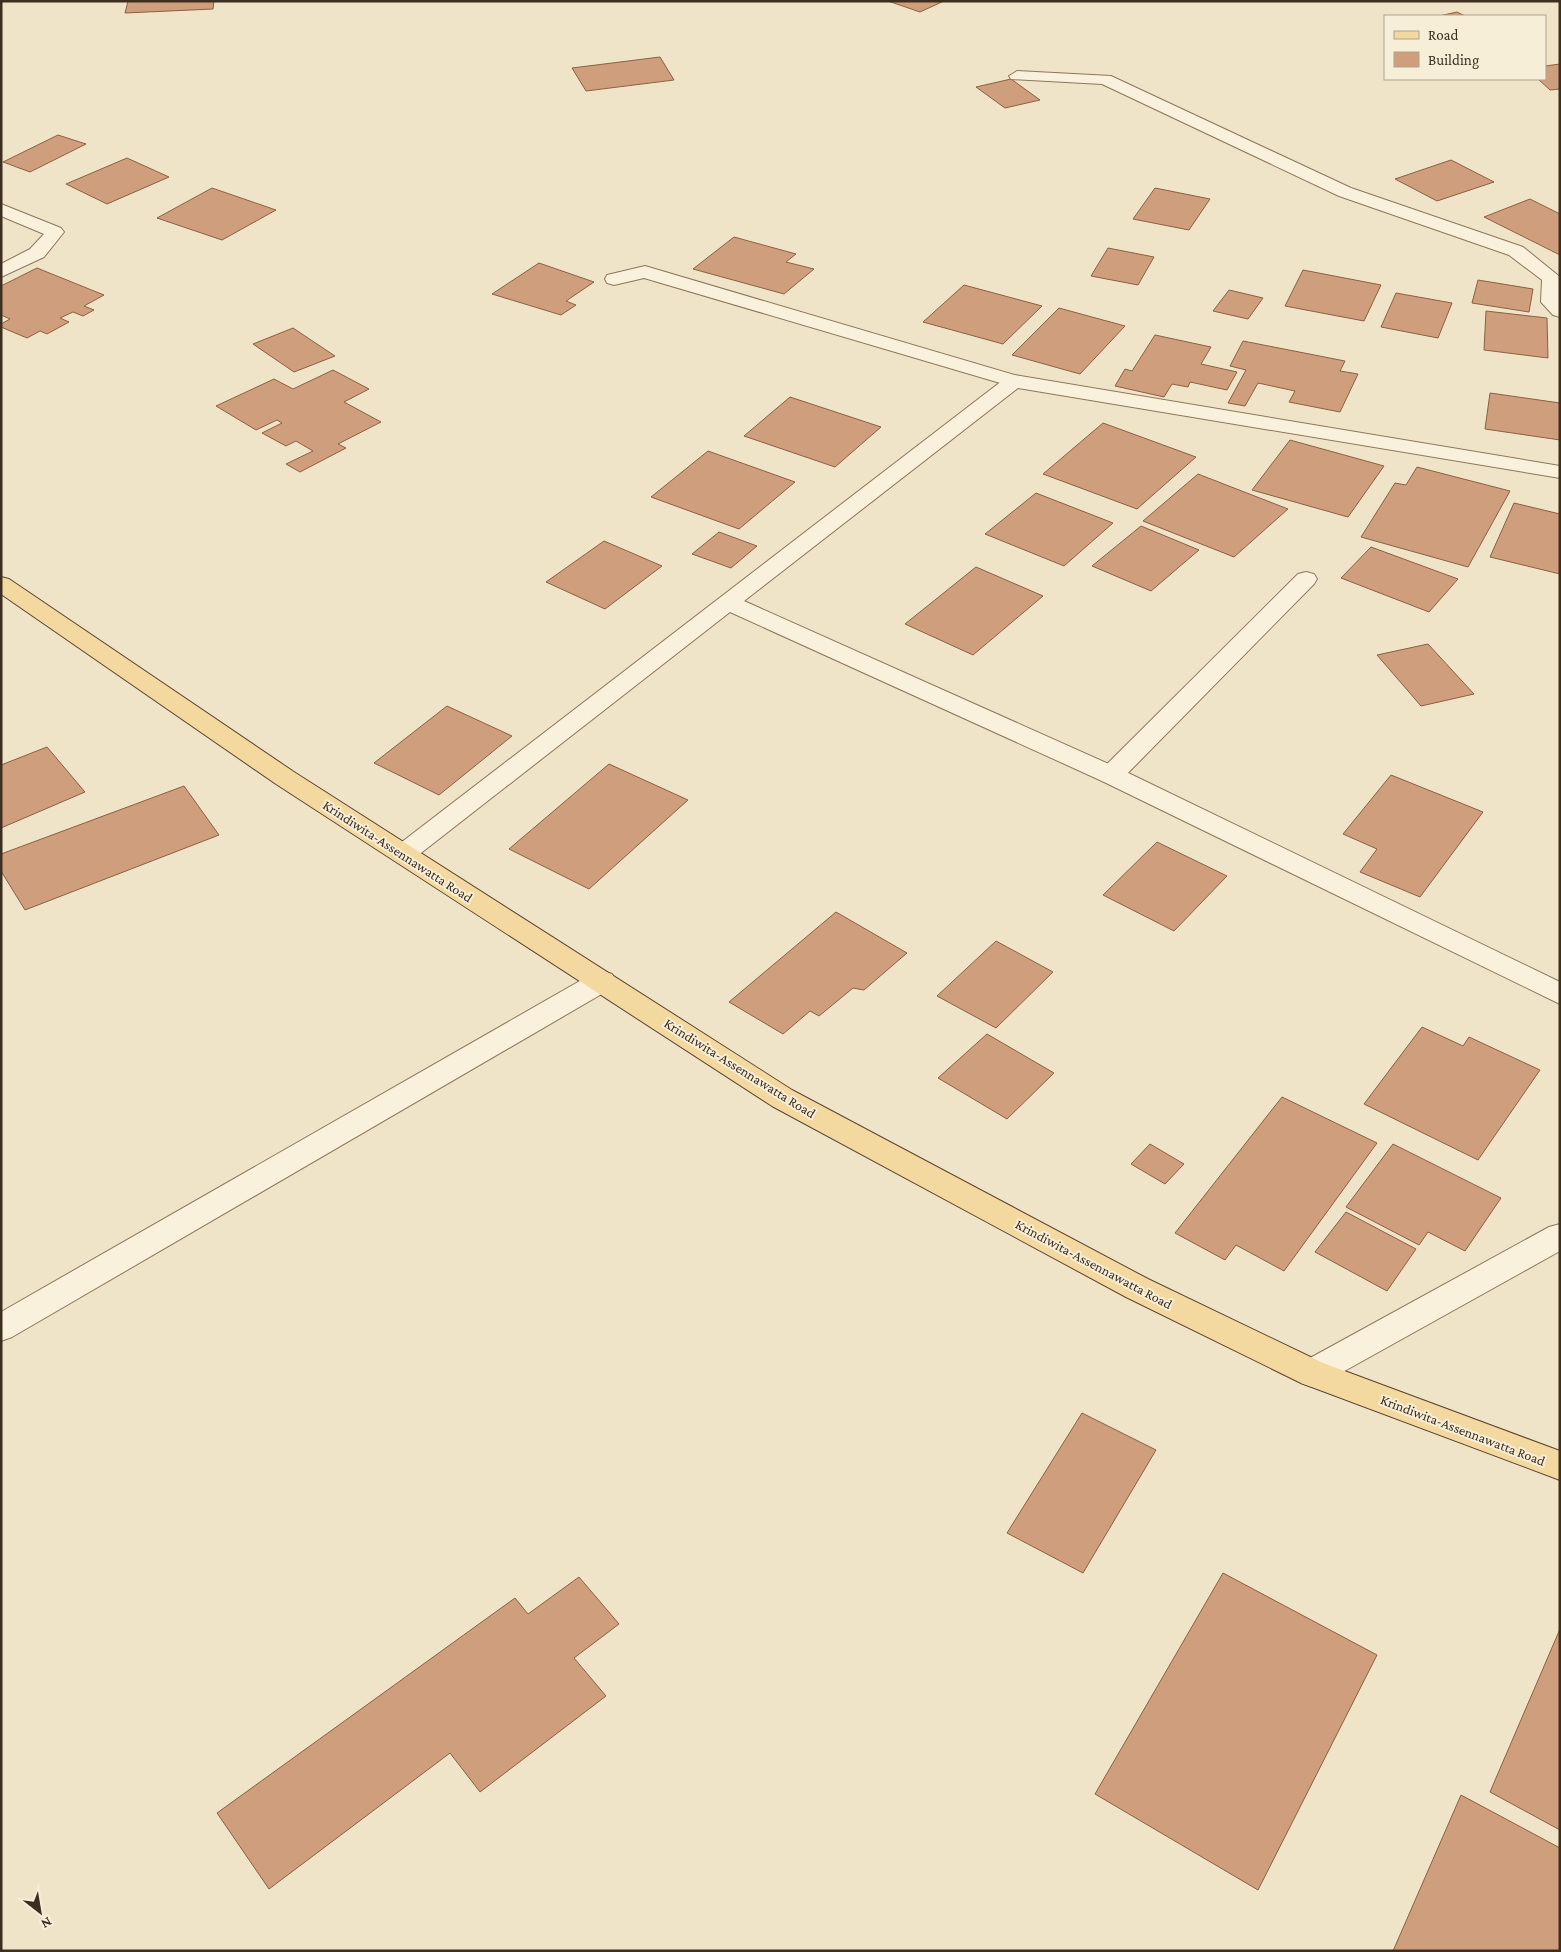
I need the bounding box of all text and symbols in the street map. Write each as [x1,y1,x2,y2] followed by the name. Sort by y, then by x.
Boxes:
[1384,15,1546,80] legend
[1428,27,1459,43] text: Road
[1428,52,1479,69] text: Building
[320,797,476,906] street label: Krindiwita-Assennawatta Road
[661,1015,819,1122] street label: Krindiwita-Assennawatta Road
[1013,1216,1176,1312] street label: Krindiwita-Assennawatta Road
[1378,1391,1548,1469] street label: Krindiwita-Assennawatta Road
[15,1887,65,1937] north arrow
[38,1914,55,1933] text: N

